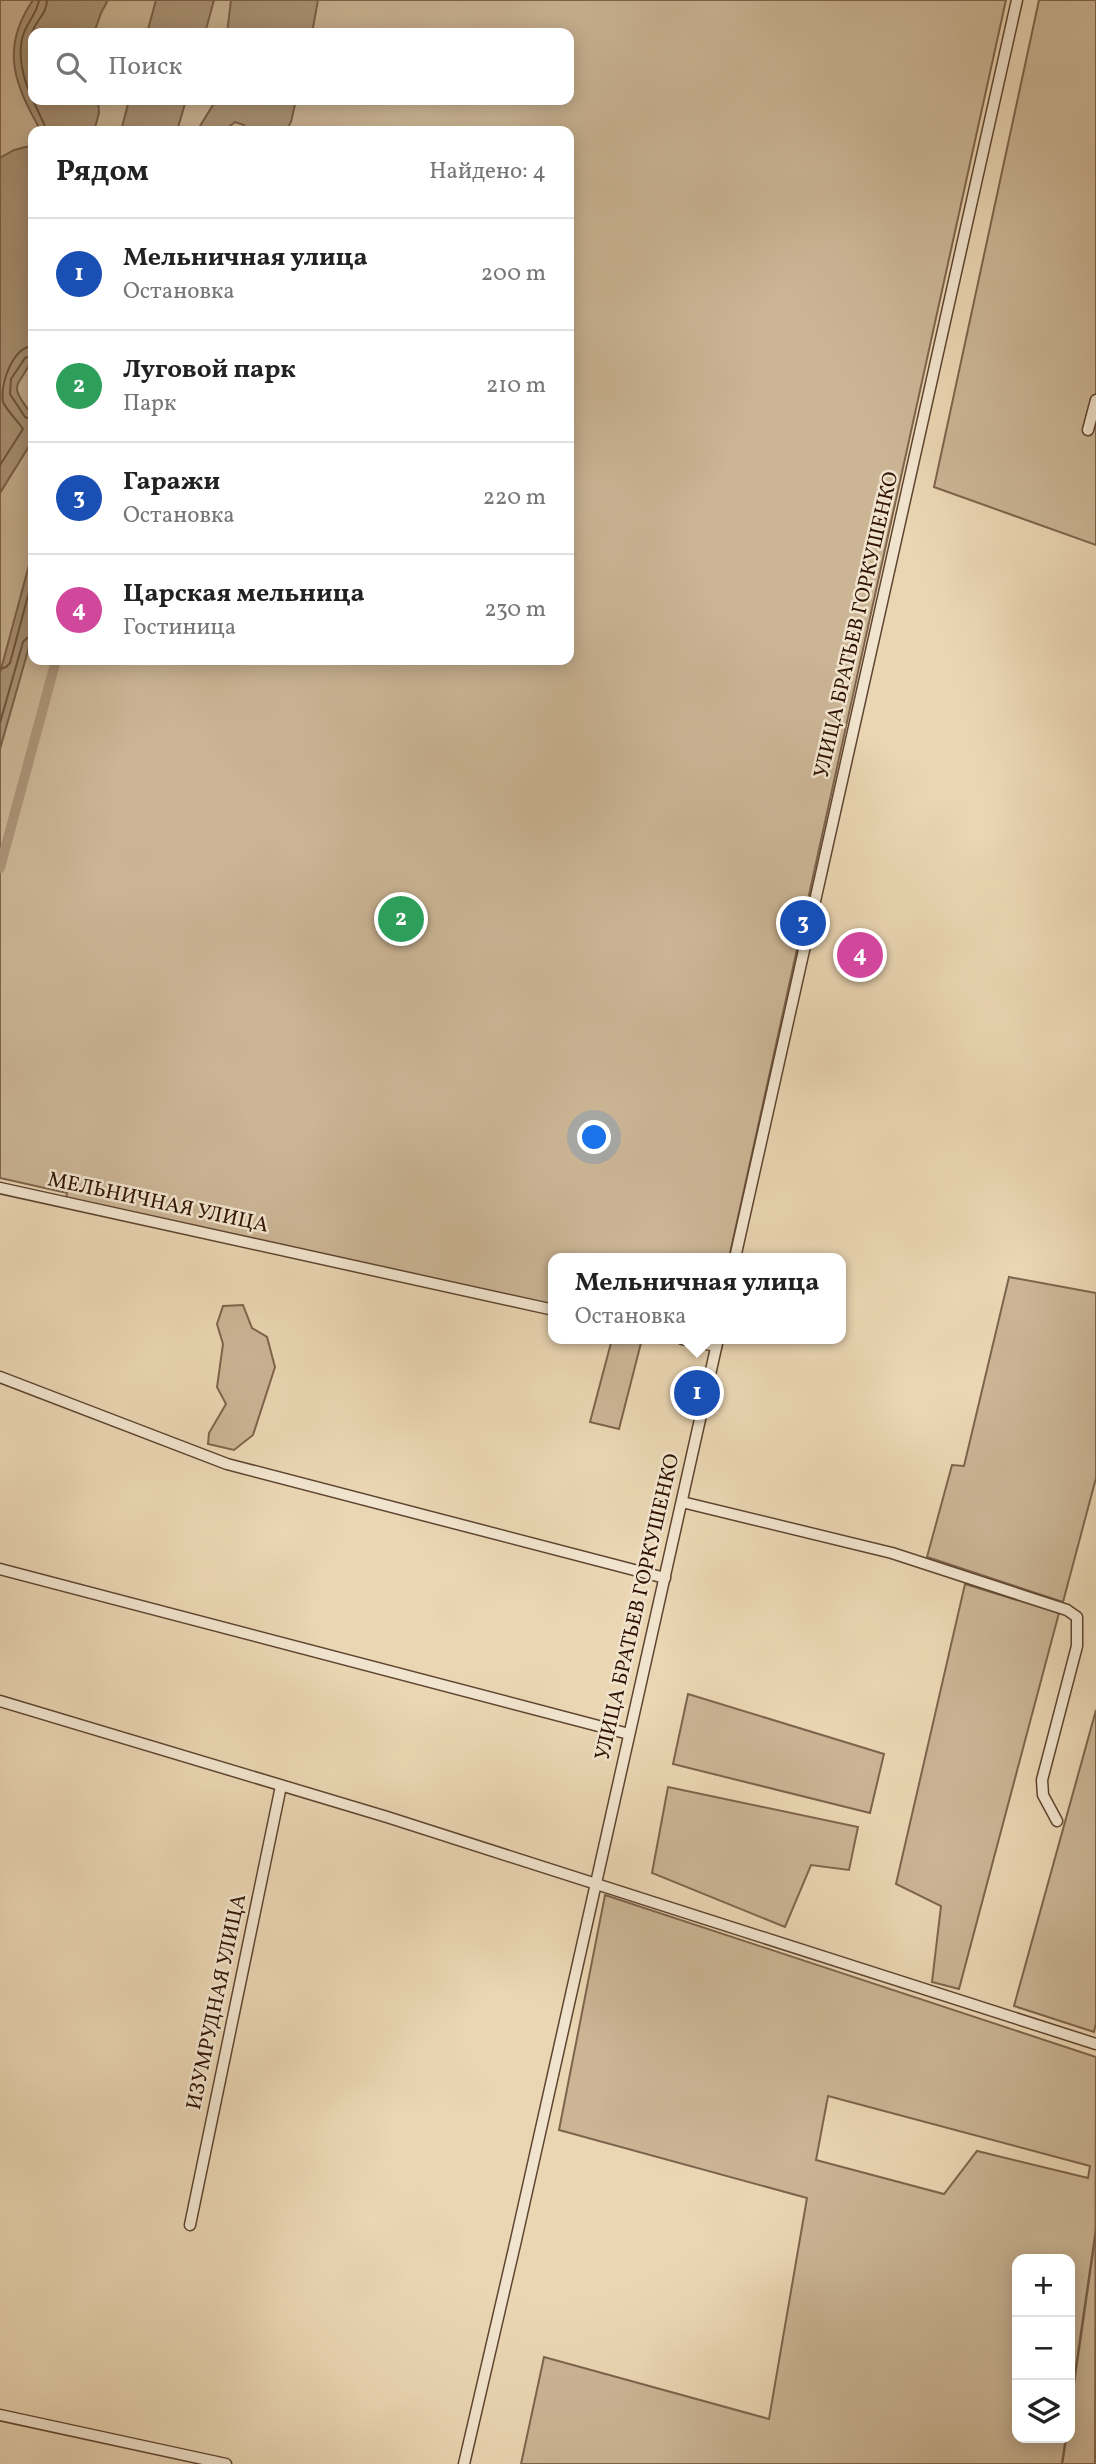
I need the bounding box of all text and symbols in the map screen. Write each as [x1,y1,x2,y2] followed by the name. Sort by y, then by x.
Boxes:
[28,28,574,105] search box
[52,48,90,86] icon: search
[108,49,182,85] text: Поиск
[56,151,149,193] text: Рядом
[429,156,546,188] text: Найдено: 4
[123,240,368,276] text: Мельничная улица
[74,258,84,290] text: 1
[481,258,546,290] text: 200 m
[123,276,235,308] text: Остановка
[123,352,296,388] text: Луговой парк
[73,370,85,402] text: 2
[486,370,546,402] text: 210 m
[123,388,176,420] text: Парк
[123,464,220,500] text: Гаражи
[808,469,906,781] street label: УЛИЦА БРАТЬЕВ ГОРКУШЕНКО
[73,482,85,514] text: 3
[483,482,546,514] text: 220 m
[123,500,235,532] text: Остановка
[123,576,365,612] text: Царская мельница
[72,594,86,626] text: 4
[484,594,546,626] text: 230 m
[123,612,236,644] text: Гостиница
[378,893,424,945] pin: 2
[780,897,826,949] pin: 3
[837,929,883,981] pin: 4
[577,1120,611,1154] your location
[45,1165,271,1241] street label: МЕЛЬНИЧНАЯ УЛИЦА
[548,1253,846,1344] popup
[575,1265,819,1301] text: Мельничная улица
[575,1301,686,1333] text: Остановка
[674,1367,720,1419] pin: 1
[589,1451,687,1763] street label: УЛИЦА БРАТЬЕВ ГОРКУШЕНКО
[180,1891,254,2113] street label: ИЗУМРУДНАЯ УЛИЦА
[1012,2254,1075,2443] map controls
[1012,2254,1075,2317] button: +
[1012,2317,1075,2380] button: −
[1012,2380,1075,2443] button: layers

